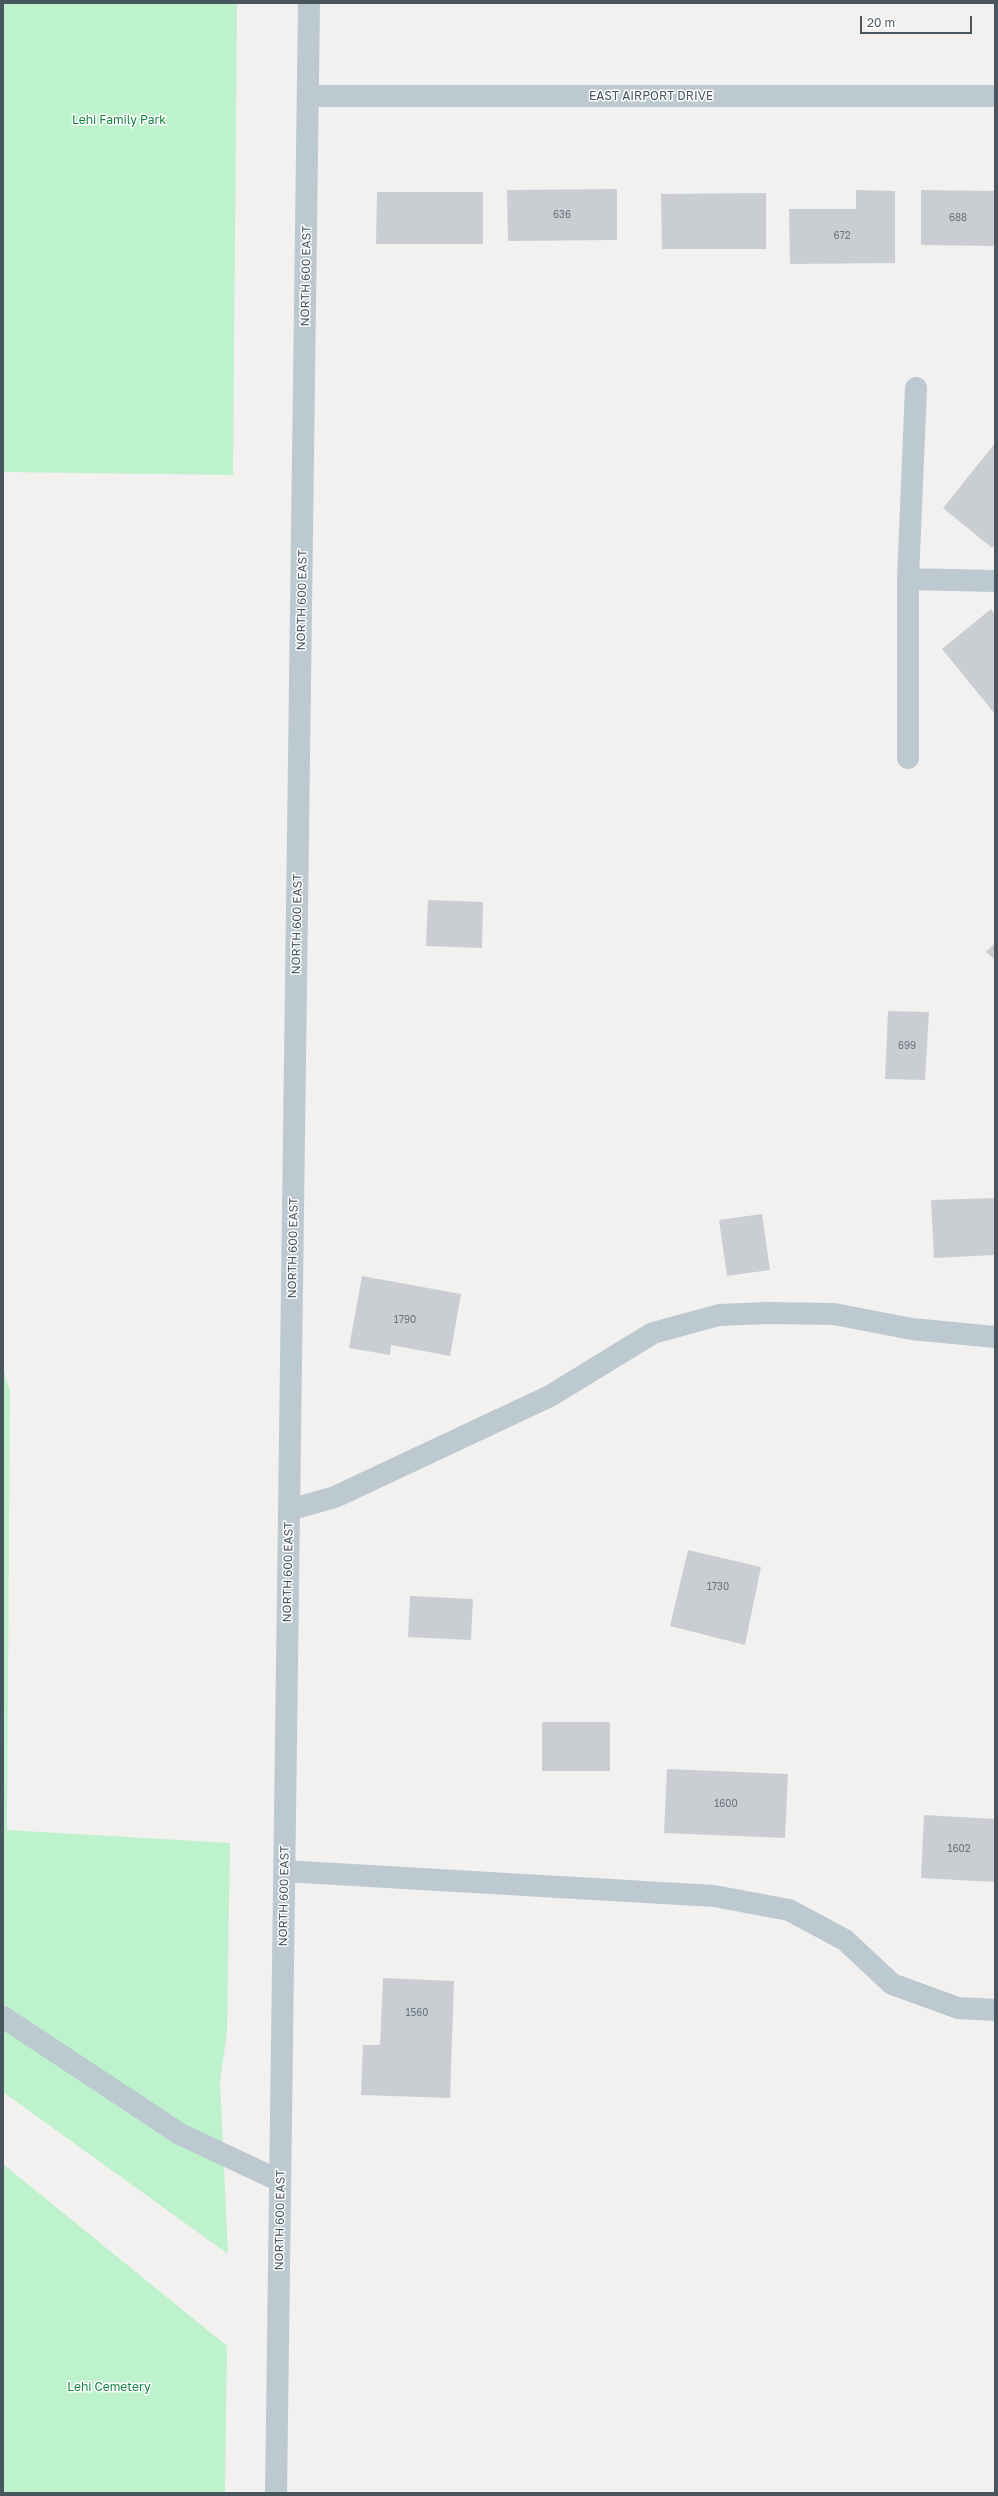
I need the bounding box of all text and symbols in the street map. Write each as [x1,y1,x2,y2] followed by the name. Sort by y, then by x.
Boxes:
[862,8,974,34] scale bar
[867,15,895,30] text: 20 m
[589,89,713,103] street label: EAST AIRPORT DRIVE
[72,113,166,127] park label: Lehi Family Park
[553,209,571,221] house number: 636
[949,212,967,224] house number: 688
[298,225,314,327] street label: NORTH 600 EAST
[833,230,851,242] house number: 672
[294,549,310,651] street label: NORTH 600 EAST
[289,873,305,975] street label: NORTH 600 EAST
[898,1040,916,1052] house number: 699
[285,1197,301,1299] street label: NORTH 600 EAST
[394,1314,416,1326] house number: 1790
[280,1521,296,1623] street label: NORTH 600 EAST
[707,1581,729,1593] house number: 1730
[714,1798,738,1810] house number: 1600
[948,1843,970,1855] house number: 1602
[276,1845,292,1947] street label: NORTH 600 EAST
[406,2007,428,2019] house number: 1560
[272,2169,288,2271] street label: NORTH 600 EAST
[67,2380,151,2394] park label: Lehi Cemetery

